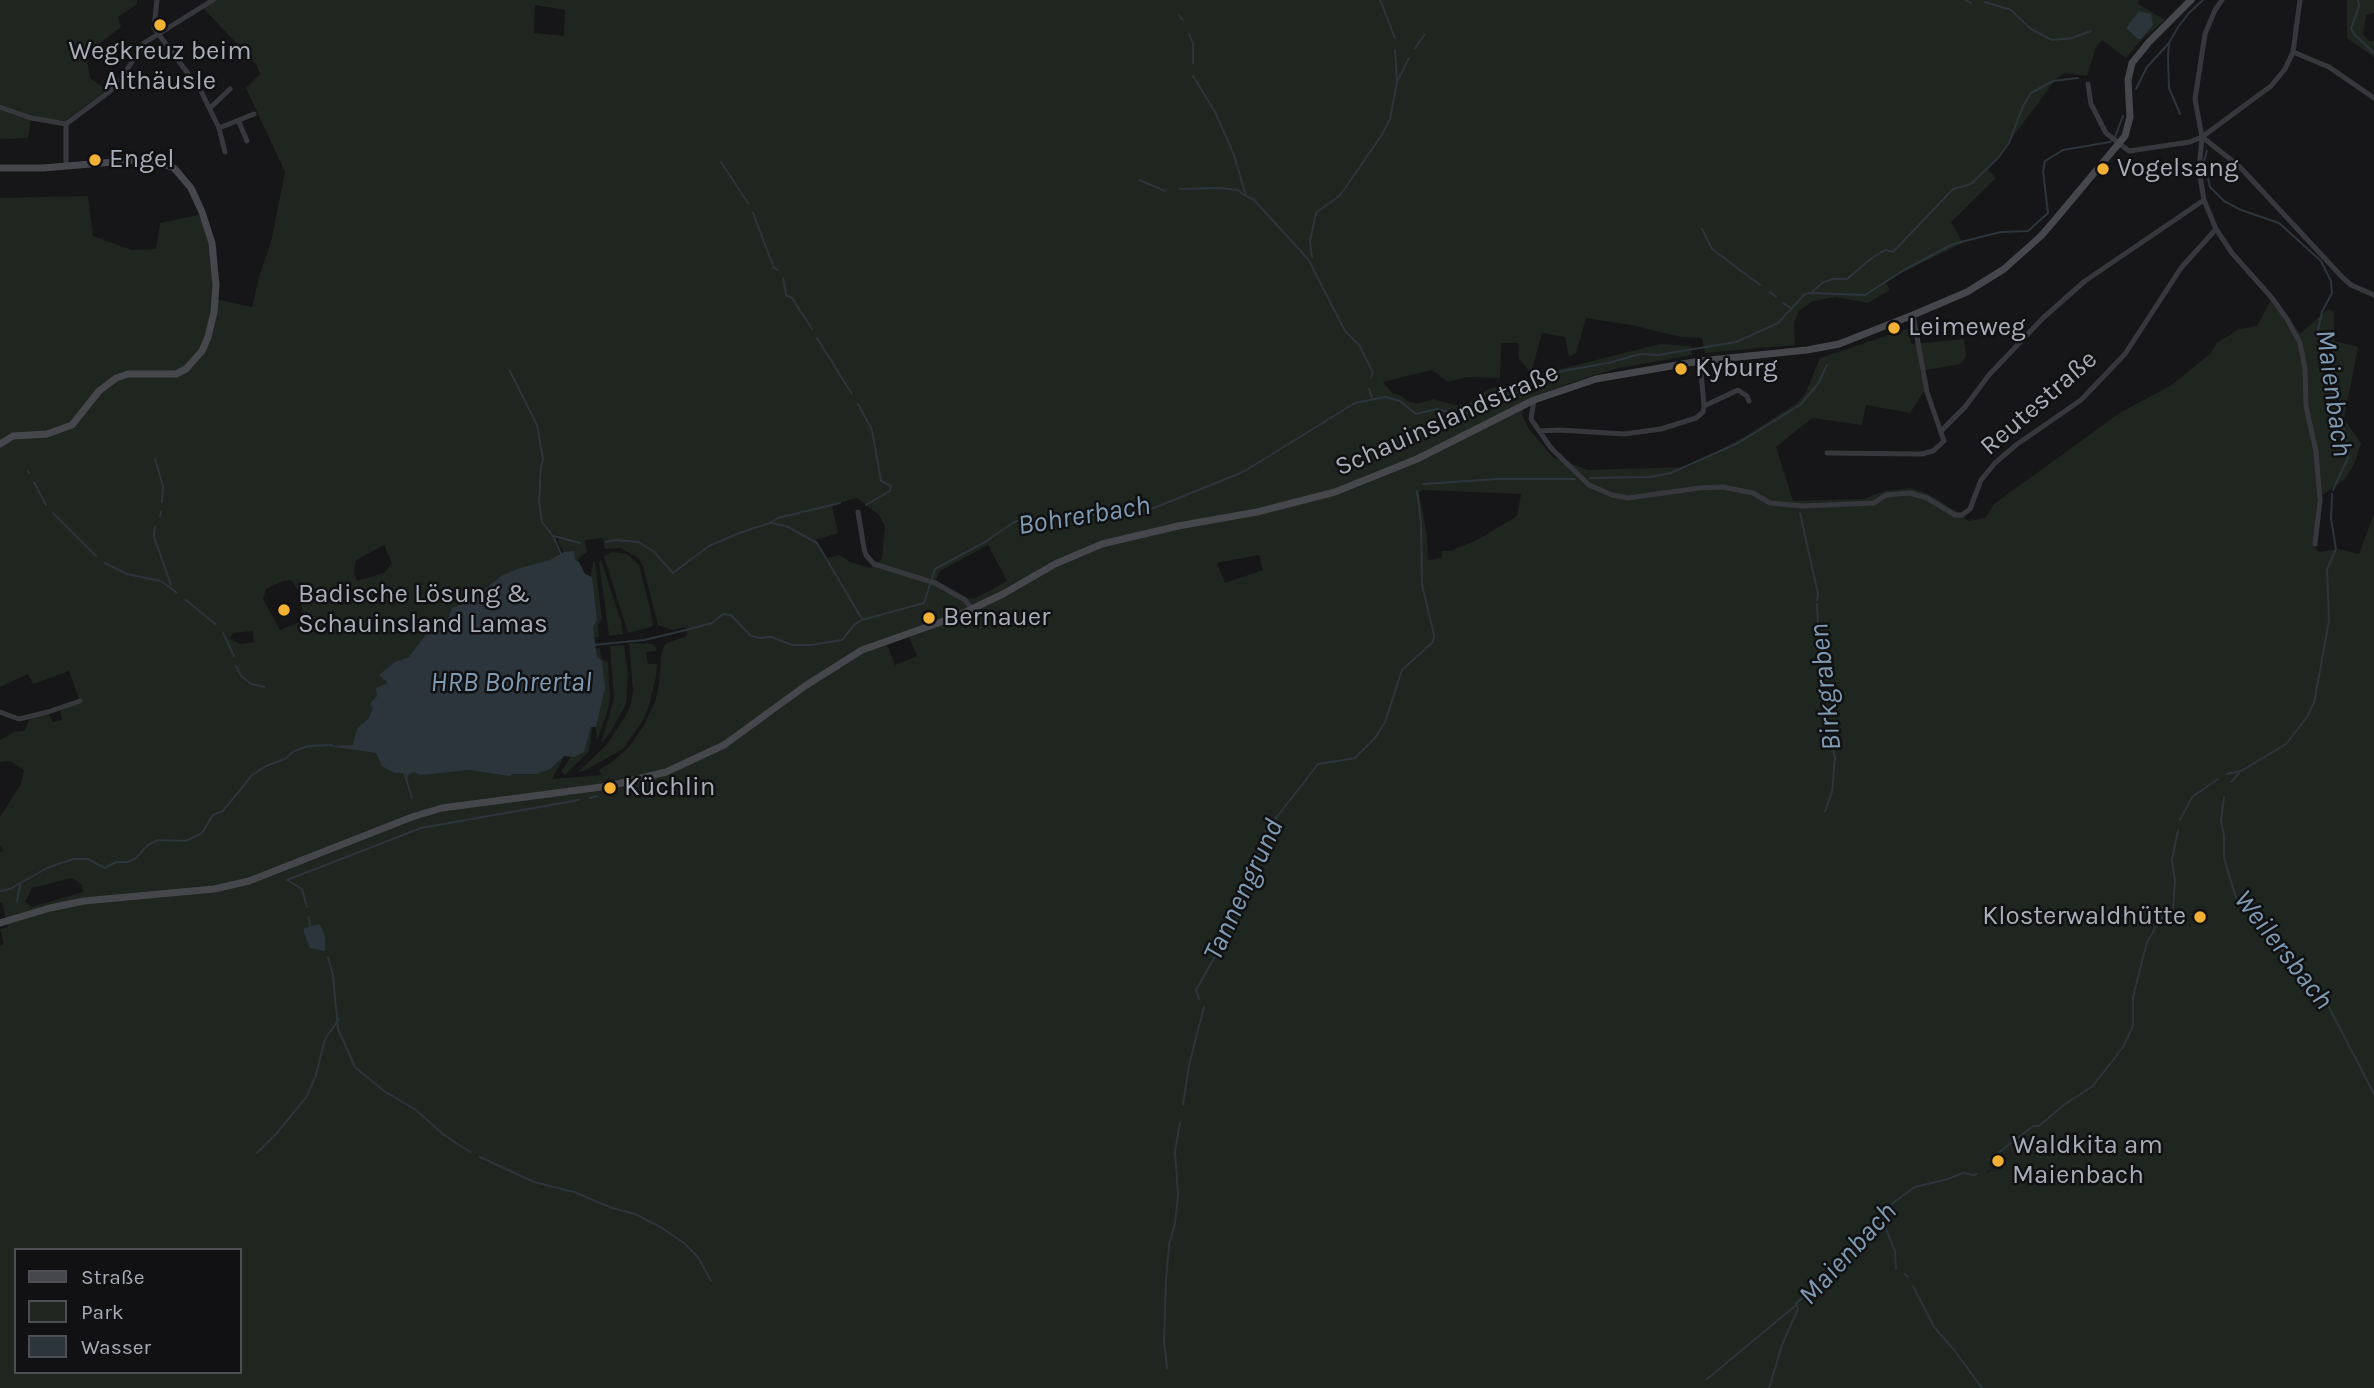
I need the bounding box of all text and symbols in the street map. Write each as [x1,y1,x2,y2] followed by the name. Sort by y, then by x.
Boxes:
[152,17,168,33] marker: Wegkreuz beim Althäusle
[69,36,251,98] place label: Wegkreuz beim Althäusle
[109,144,175,176] place label: Engel
[87,152,103,168] marker: Engel
[2117,153,2239,185] place label: Vogelsang
[2095,161,2111,177] marker: Vogelsang
[1908,312,2026,344] place label: Leimeweg
[1886,320,1902,336] marker: Leimeweg
[2307,327,2359,459] water label: Maienbach
[1974,344,2104,462] street label: Reutestraße
[1695,353,1778,385] place label: Kyburg
[1331,357,1563,483] street label: Schauinslandstraße
[1673,361,1689,377] marker: Kyburg
[1015,489,1153,543] water label: Bohrerbach
[298,579,548,640] place label: Badische Lösung & Schauinsland Lamas
[276,602,292,618] marker: Badische Lösung & Schauinsland Lamas
[943,602,1050,634] place label: Bernauer
[921,610,937,626] marker: Bernauer
[1803,622,1849,752] water label: Birkgraben
[430,666,592,700] water label: HRB Bohrertal
[624,772,715,804] place label: Küchlin
[602,780,618,796] marker: Küchlin
[1197,814,1291,966] water label: Tannengrund
[2226,884,2340,1016] water label: Weilersbach
[1982,901,2186,933] place label: Klosterwaldhütte
[2192,909,2208,925] marker: Klosterwaldhütte
[2012,1130,2163,1192] place label: Waldkita am Maienbach
[1990,1153,2006,1169] marker: Waldkita am Maienbach
[1792,1196,1904,1312] water label: Maienbach
[14,1248,242,1374] legend
[81,1265,144,1289] text: Straße
[81,1300,124,1324] text: Park
[81,1335,151,1359] text: Wasser

